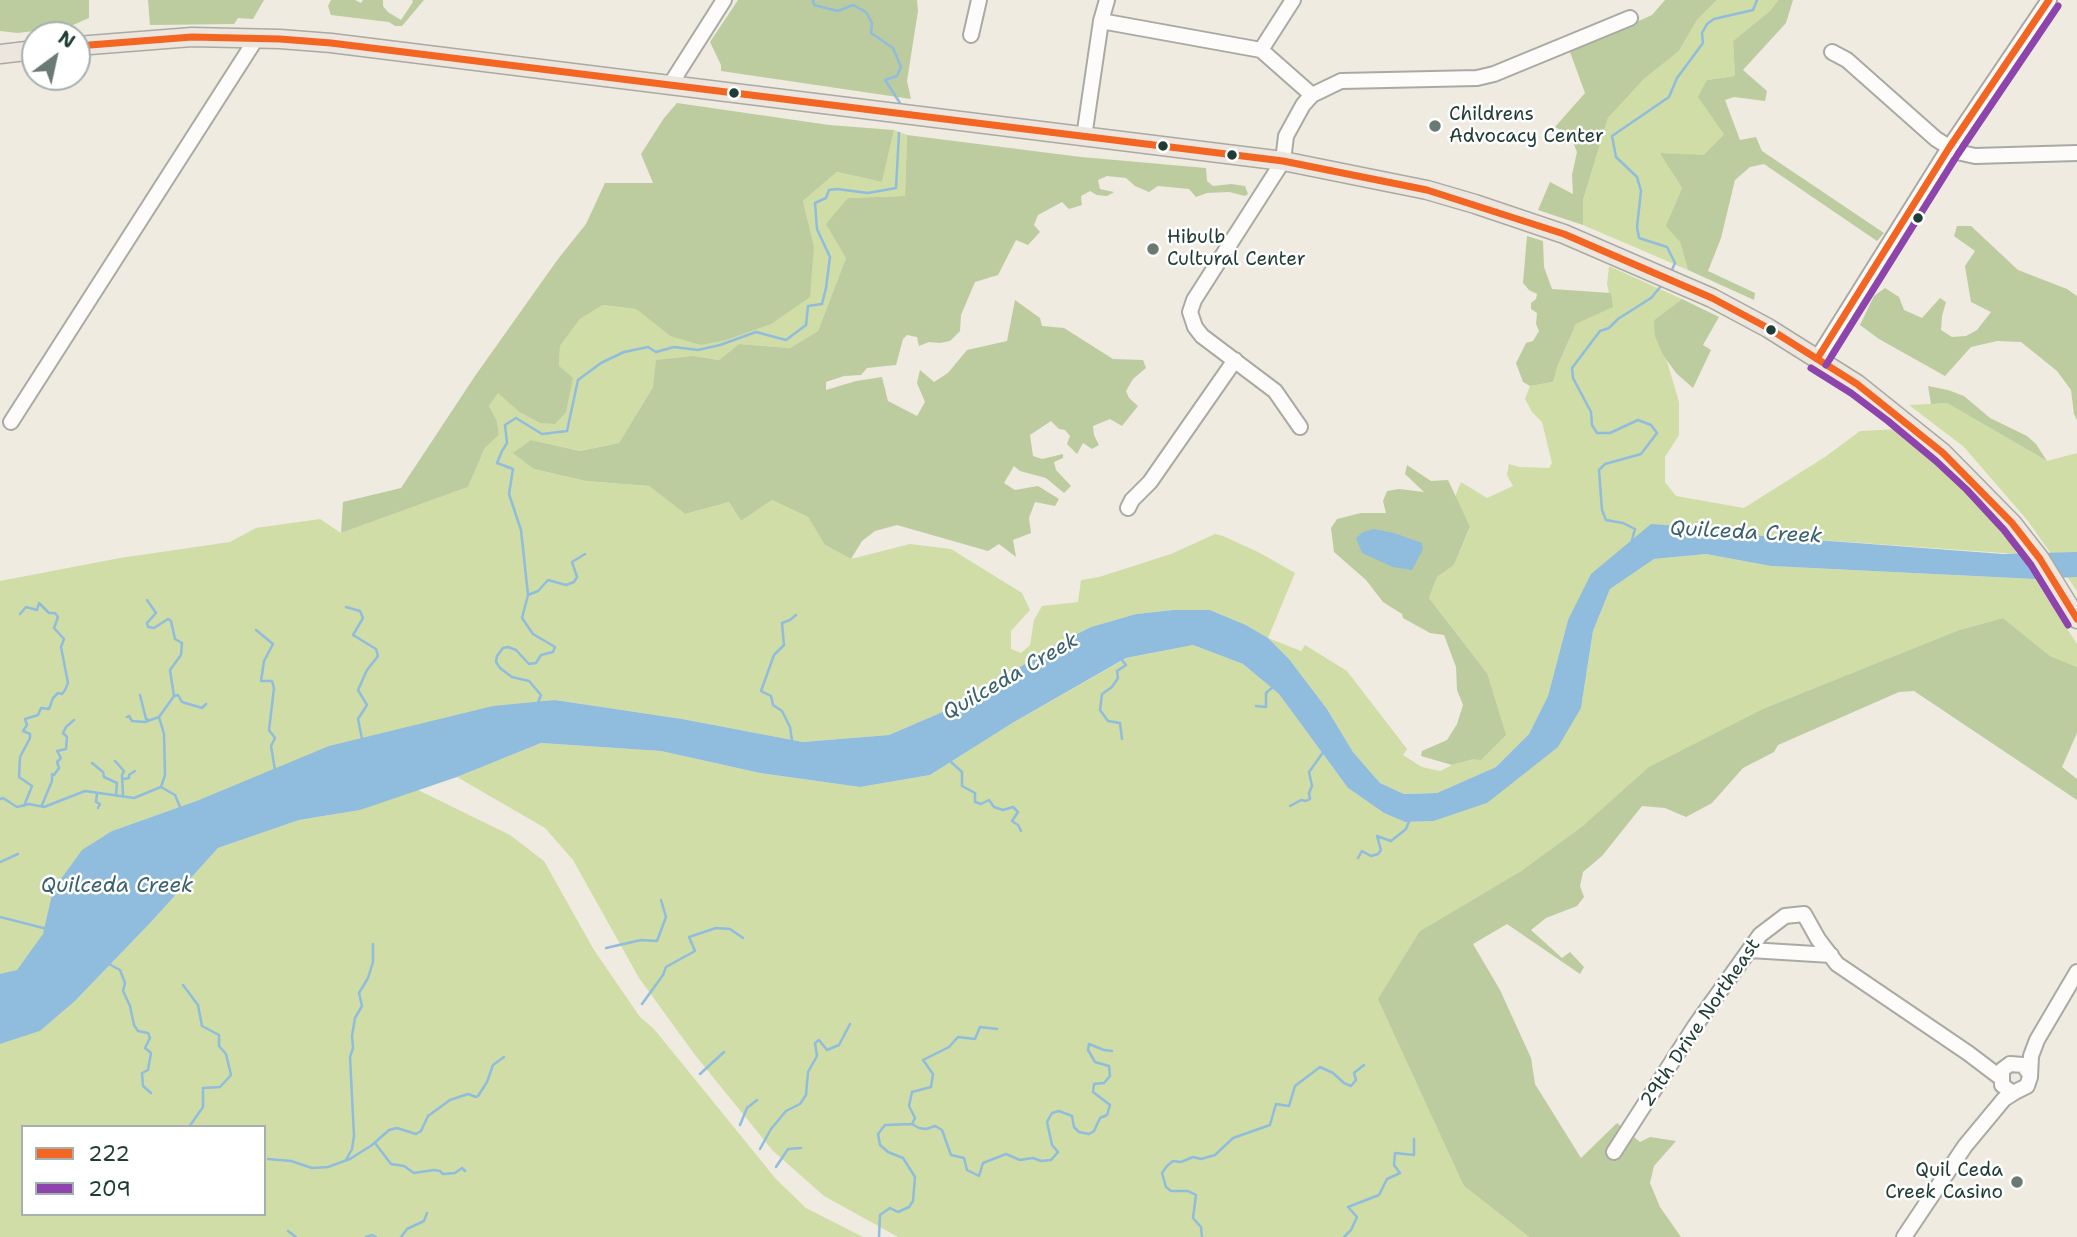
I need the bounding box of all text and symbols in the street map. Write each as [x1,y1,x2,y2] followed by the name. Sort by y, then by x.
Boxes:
[21,21,91,91] north arrow
[53,25,80,54] text: N
[727,86,741,100] unlabelled marker
[1449,104,1604,148] place label: Childrens Advocacy Center
[1427,118,1443,134] marker: Childrens Advocacy Center
[1156,139,1170,153] unlabelled marker
[1225,148,1239,162] unlabelled marker
[1911,211,1925,225] unlabelled marker
[1167,227,1306,271] place label: Hibulb Cultural Center
[1145,241,1161,257] marker: Hibulb Cultural Center
[1764,323,1778,337] unlabelled marker
[1669,516,1823,550] water label: Quilceda Creek
[939,628,1083,726] water label: Quilceda Creek
[41,874,193,900] water label: Quilceda Creek
[1636,935,1766,1111] street label: 29th Drive Northeast
[21,1125,266,1216] legend
[88,1140,130,1168] text: 222
[1885,1160,2003,1204] place label: Quil Ceda Creek Casino
[2009,1174,2025,1190] marker: Quil Ceda Creek Casino
[88,1175,131,1203] text: 209

